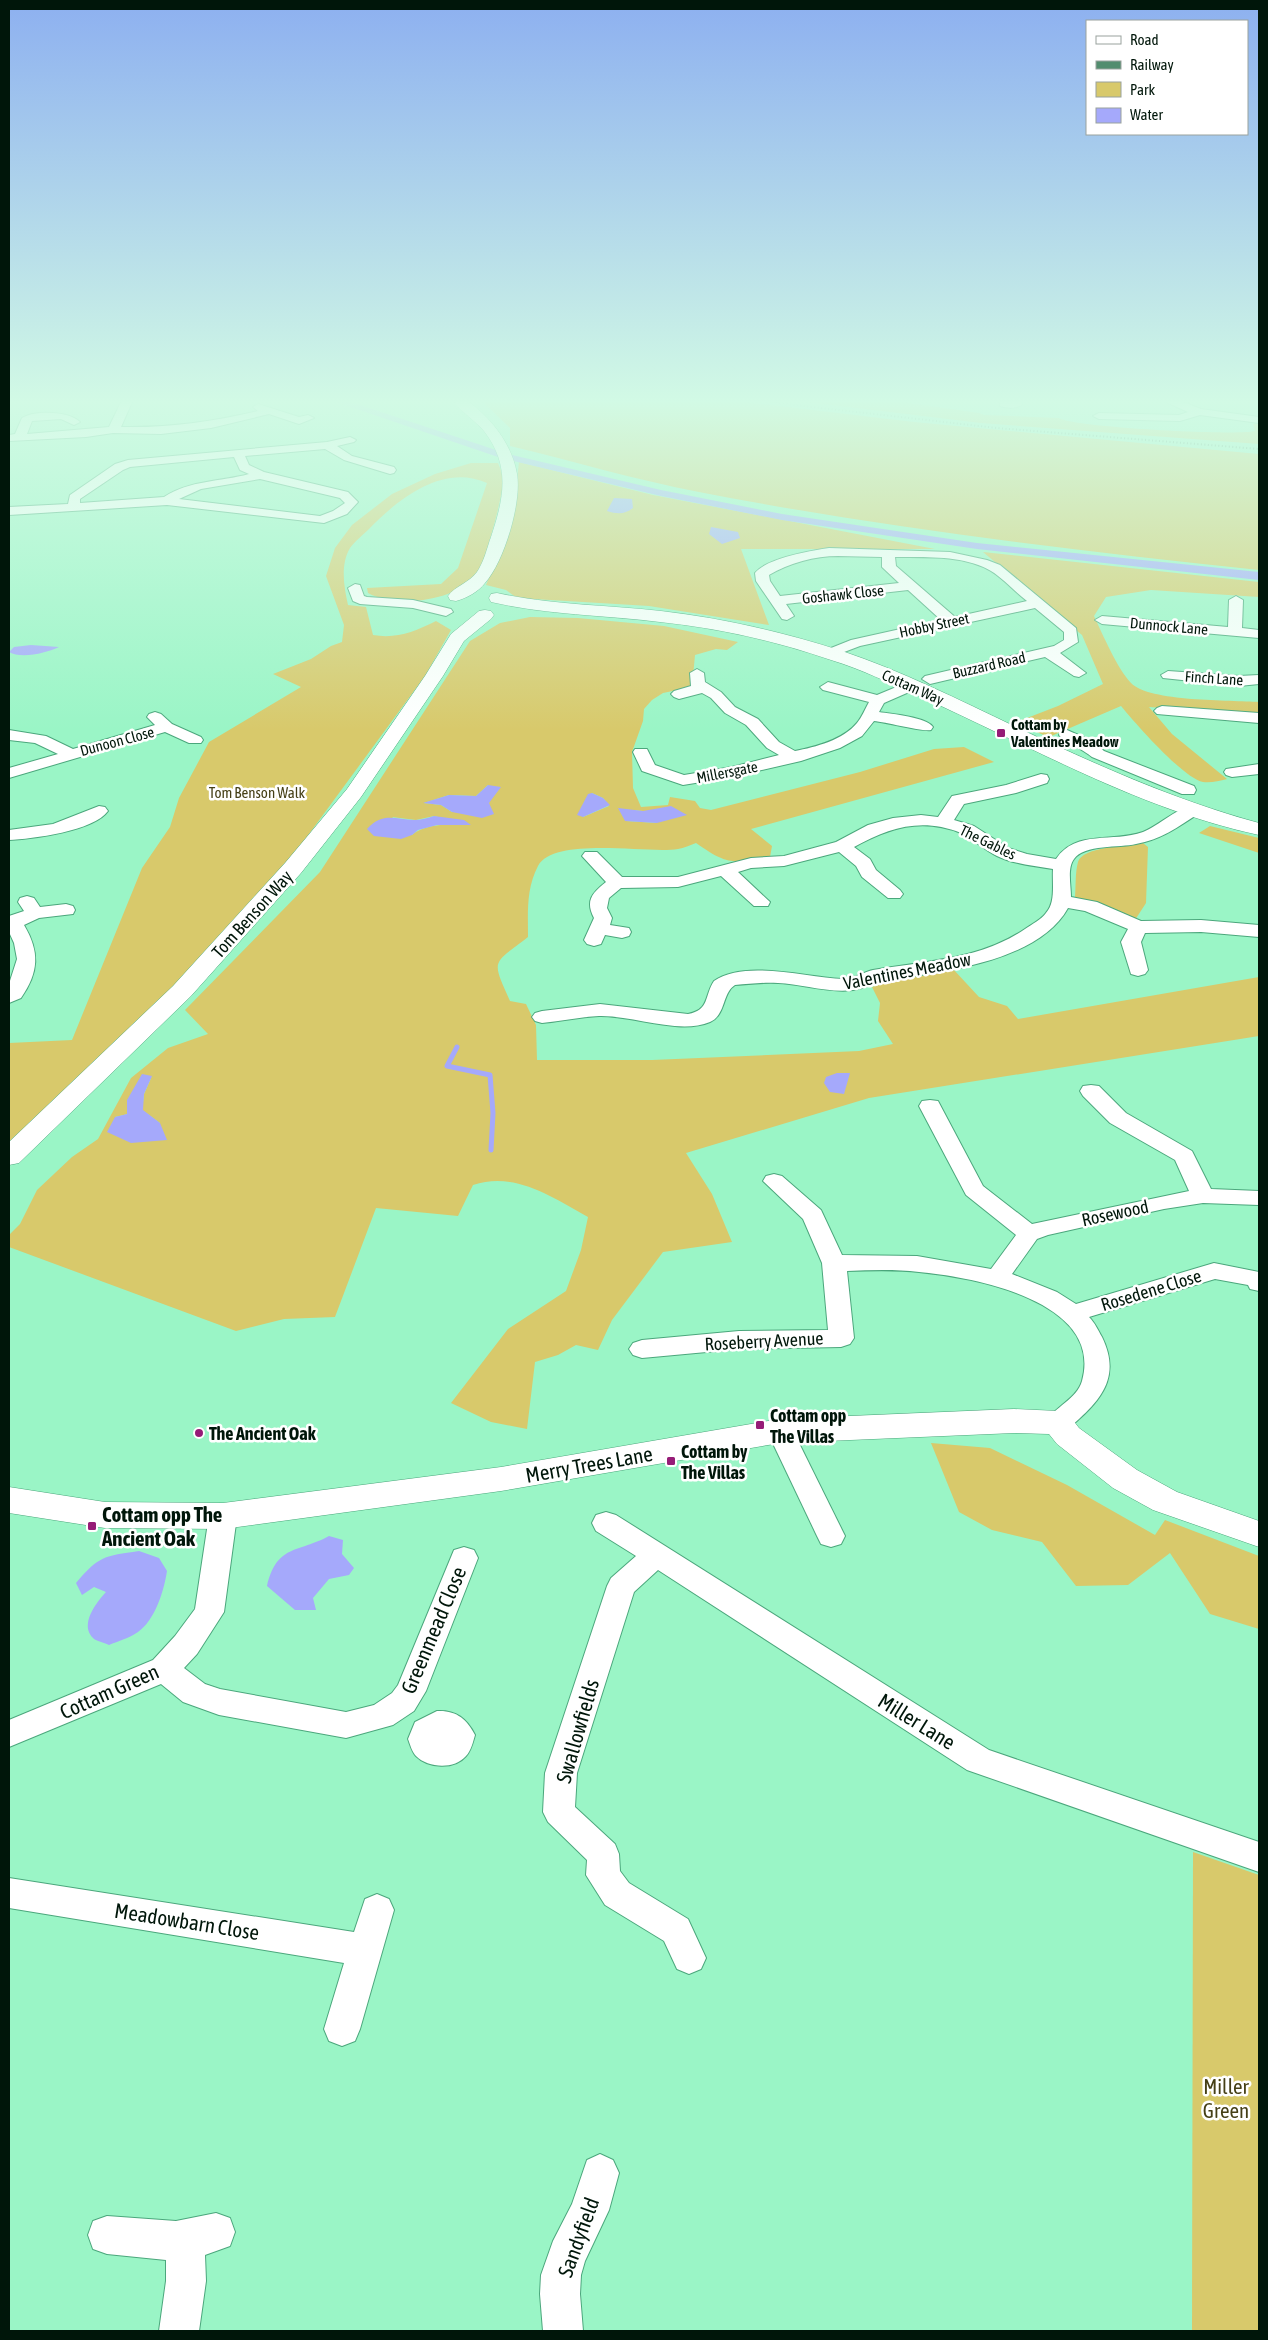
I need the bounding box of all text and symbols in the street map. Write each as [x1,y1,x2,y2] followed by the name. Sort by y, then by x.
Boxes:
[1086,20,1248,135] legend
[1130,31,1159,48] text: Road
[1130,56,1174,73] text: Railway
[1130,81,1155,98] text: Park
[1130,106,1163,123] text: Water
[801,581,885,607] street label: Goshawk Close
[898,609,970,641] street label: Hobby Street
[1129,614,1209,638] street label: Dunnock Lane
[951,648,1027,682] street label: Buzzard Road
[879,666,947,708] street label: Cottam Way
[1184,667,1244,689] street label: Finch Lane
[1010,716,1119,750] place label: Cottam by Valentines Meadow
[78,723,156,759] street label: Dunoon Close
[995,727,1007,739] marker: Cottam by Valentines Meadow
[695,758,759,786] street label: Millersgate
[209,784,306,801] park label: Tom Benson Walk
[957,821,1019,863] street label: The Gables
[207,866,297,962] street label: Tom Benson Way
[842,948,973,994] street label: Valentines Meadow
[1080,1196,1150,1230] street label: Rosewood
[1098,1265,1204,1315] street label: Rosedene Close
[704,1327,824,1355] street label: Roseberry Avenue
[770,1405,846,1447] place label: Cottam opp The Villas
[754,1419,766,1431] marker: Cottam opp The Villas
[209,1423,317,1444] place label: The Ancient Oak
[193,1427,205,1439] marker: The Ancient Oak
[524,1441,654,1487] street label: Merry Trees Lane
[681,1441,748,1483] place label: Cottam by The Villas
[665,1455,677,1467] marker: Cottam by The Villas
[101,1502,222,1550] place label: Cottam opp The Ancient Oak
[86,1520,98,1532] marker: Cottam opp The Ancient Oak
[396,1563,470,1697] street label: Greenmead Close
[56,1659,162,1723] street label: Cottam Green
[551,1676,603,1786] street label: Swallowfields
[874,1688,960,1754] street label: Miller Lane
[113,1898,261,1944] street label: Meadowbarn Close
[1203,2074,1250,2122] park label: Miller Green
[553,2194,603,2280] street label: Sandyfield

